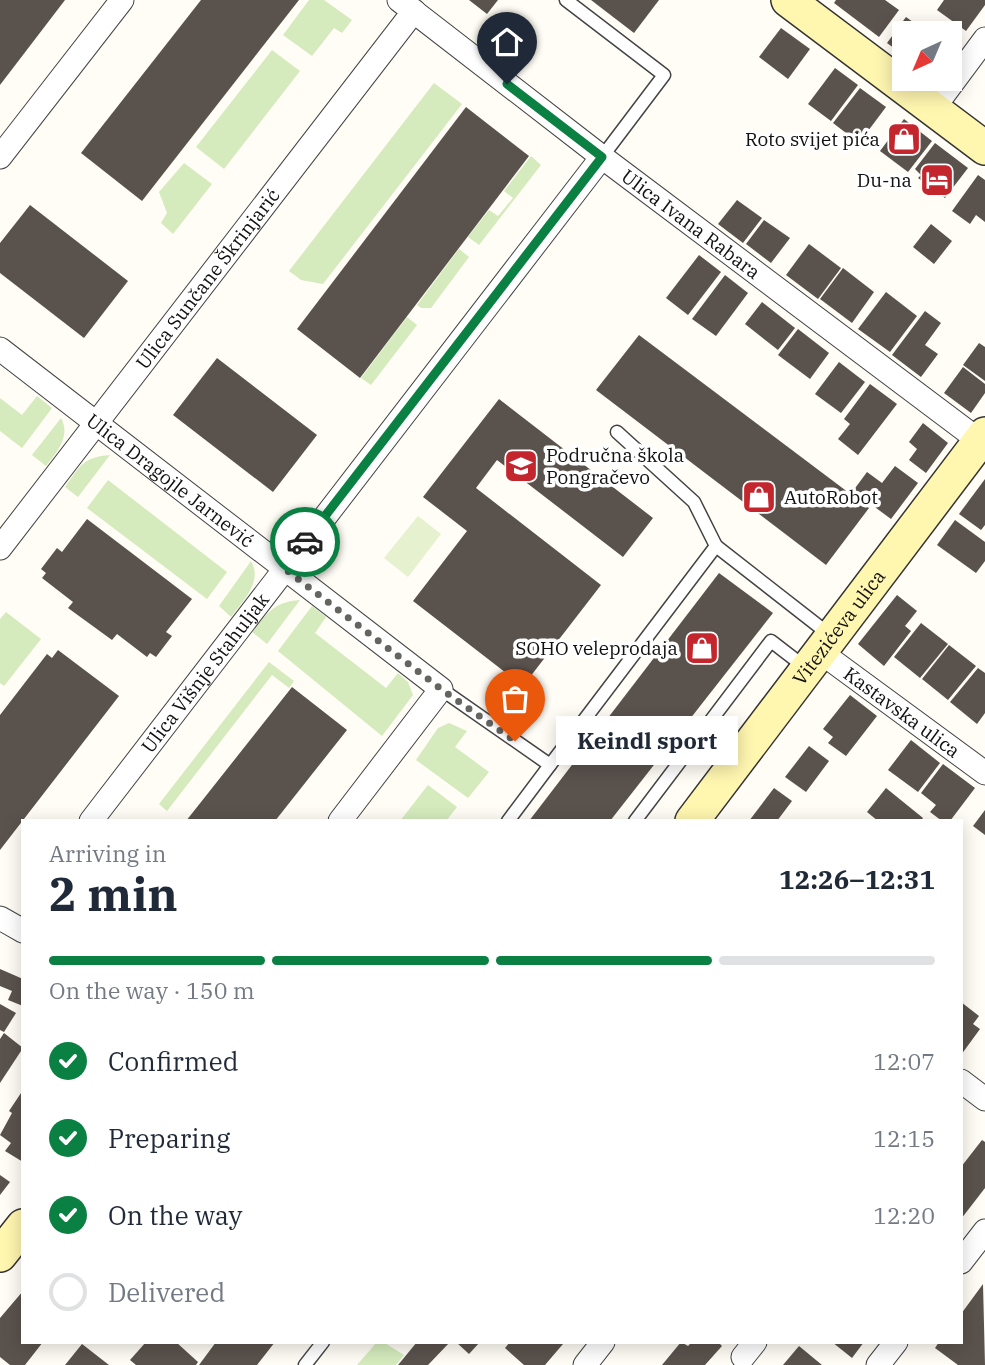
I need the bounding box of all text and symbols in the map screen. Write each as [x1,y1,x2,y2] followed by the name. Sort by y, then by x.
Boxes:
[477,12.0,537,84] pin
[892,21,962,91] north arrow
[892,21,962,91] map controls
[488,23,526,61] icon: home
[885,120,923,158] shop icon: Roto svijet pića
[745,127,880,151] place label: Roto svijet pića
[918,161,956,199] hotel icon: Du-na
[617,164,765,284] street label: Ulica Ivana Rabara
[857,168,912,192] place label: Du-na
[130,184,285,374] street label: Ulica Sunčane Škrinjarić
[82,408,259,553] street label: Ulica Dragojle Jarnević
[546,443,684,489] place label: Područna škola Pongračevo
[502,447,540,485] school or university icon: Područna škola Pongračevo
[740,478,778,516] shop icon: AutoRobot
[784,485,878,509] place label: AutoRobot
[270,507,340,577] courier
[286,523,324,561] icon: car
[787,565,890,690] street label: Vitezićeva ulica
[136,588,274,757] street label: Ulica Višnje Stahuljak
[683,629,721,667] shop icon: SOHO veleprodaja
[515,636,678,660] place label: SOHO veleprodaja
[839,661,965,763] street label: Kastavska ulica
[485,669,545,741] pin
[496,680,534,718] icon: bag
[557,716,739,766] callout: Keindl sport
[577,725,717,755] text: Keindl sport
[49,838,166,868] text: Arriving in
[779,862,935,896] text: 12:26–12:31
[49,864,178,924] text: 2 min
[49,975,255,1005] text: On the way · 150 m
[49,1042,87,1080] icon: check
[108,1044,239,1078] text: Confirmed
[873,1046,935,1076] text: 12:07
[49,1119,87,1157] icon: check
[108,1121,230,1155] text: Preparing
[873,1123,935,1153] text: 12:15
[49,1196,87,1234] icon: check
[108,1198,242,1232] text: On the way
[873,1200,935,1230] text: 12:20
[108,1275,225,1309] text: Delivered

